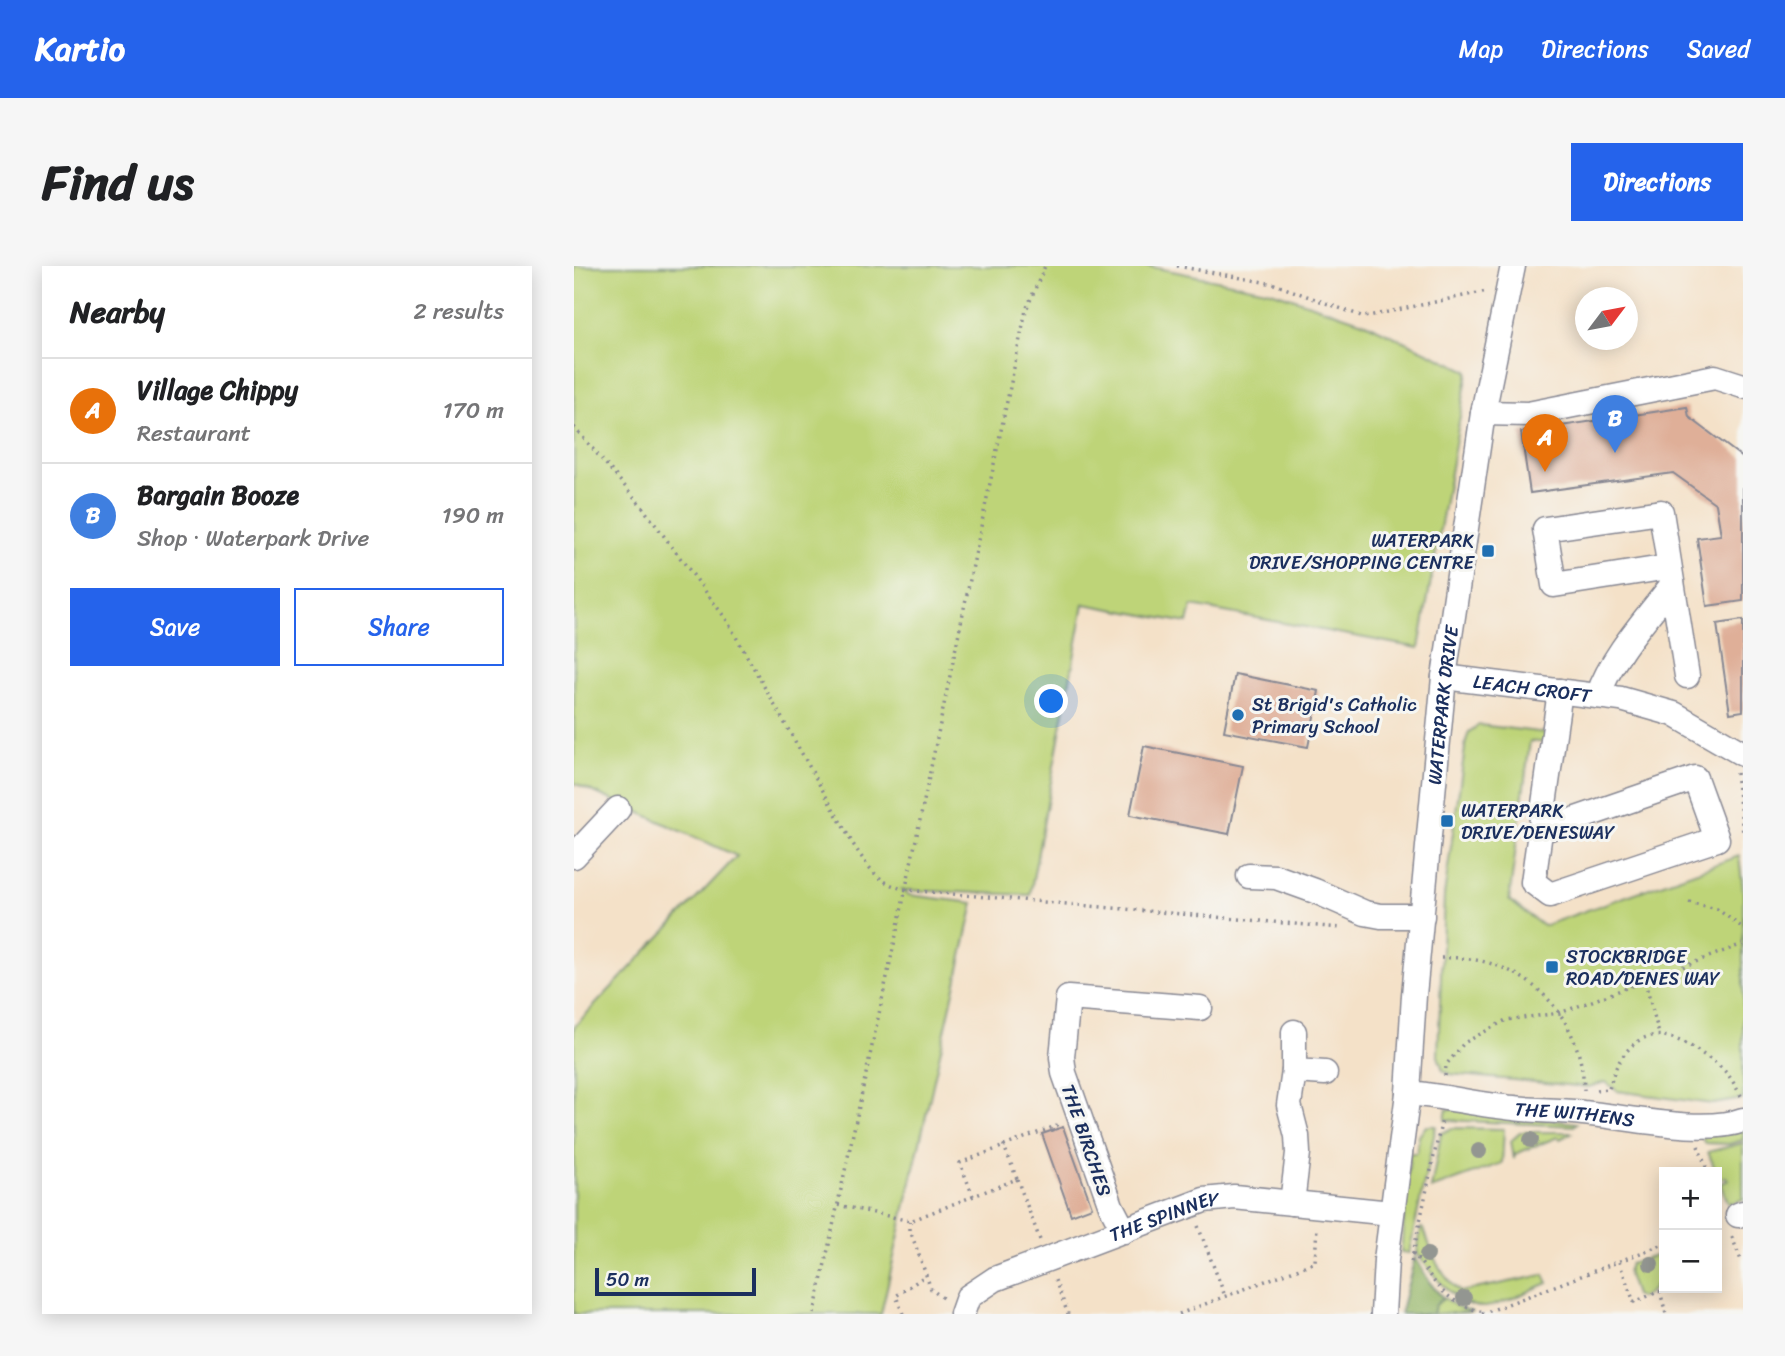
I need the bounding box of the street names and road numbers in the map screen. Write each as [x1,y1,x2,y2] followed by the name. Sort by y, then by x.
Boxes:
[1418,622,1469,786] street label: WATERPARK DRIVE
[1471,665,1595,712] street label: LEACH CROFT
[1052,1080,1121,1201] street label: THE BIRCHES
[1513,1092,1637,1137] street label: THE WITHENS
[1104,1182,1222,1251] street label: THE SPINNEY

